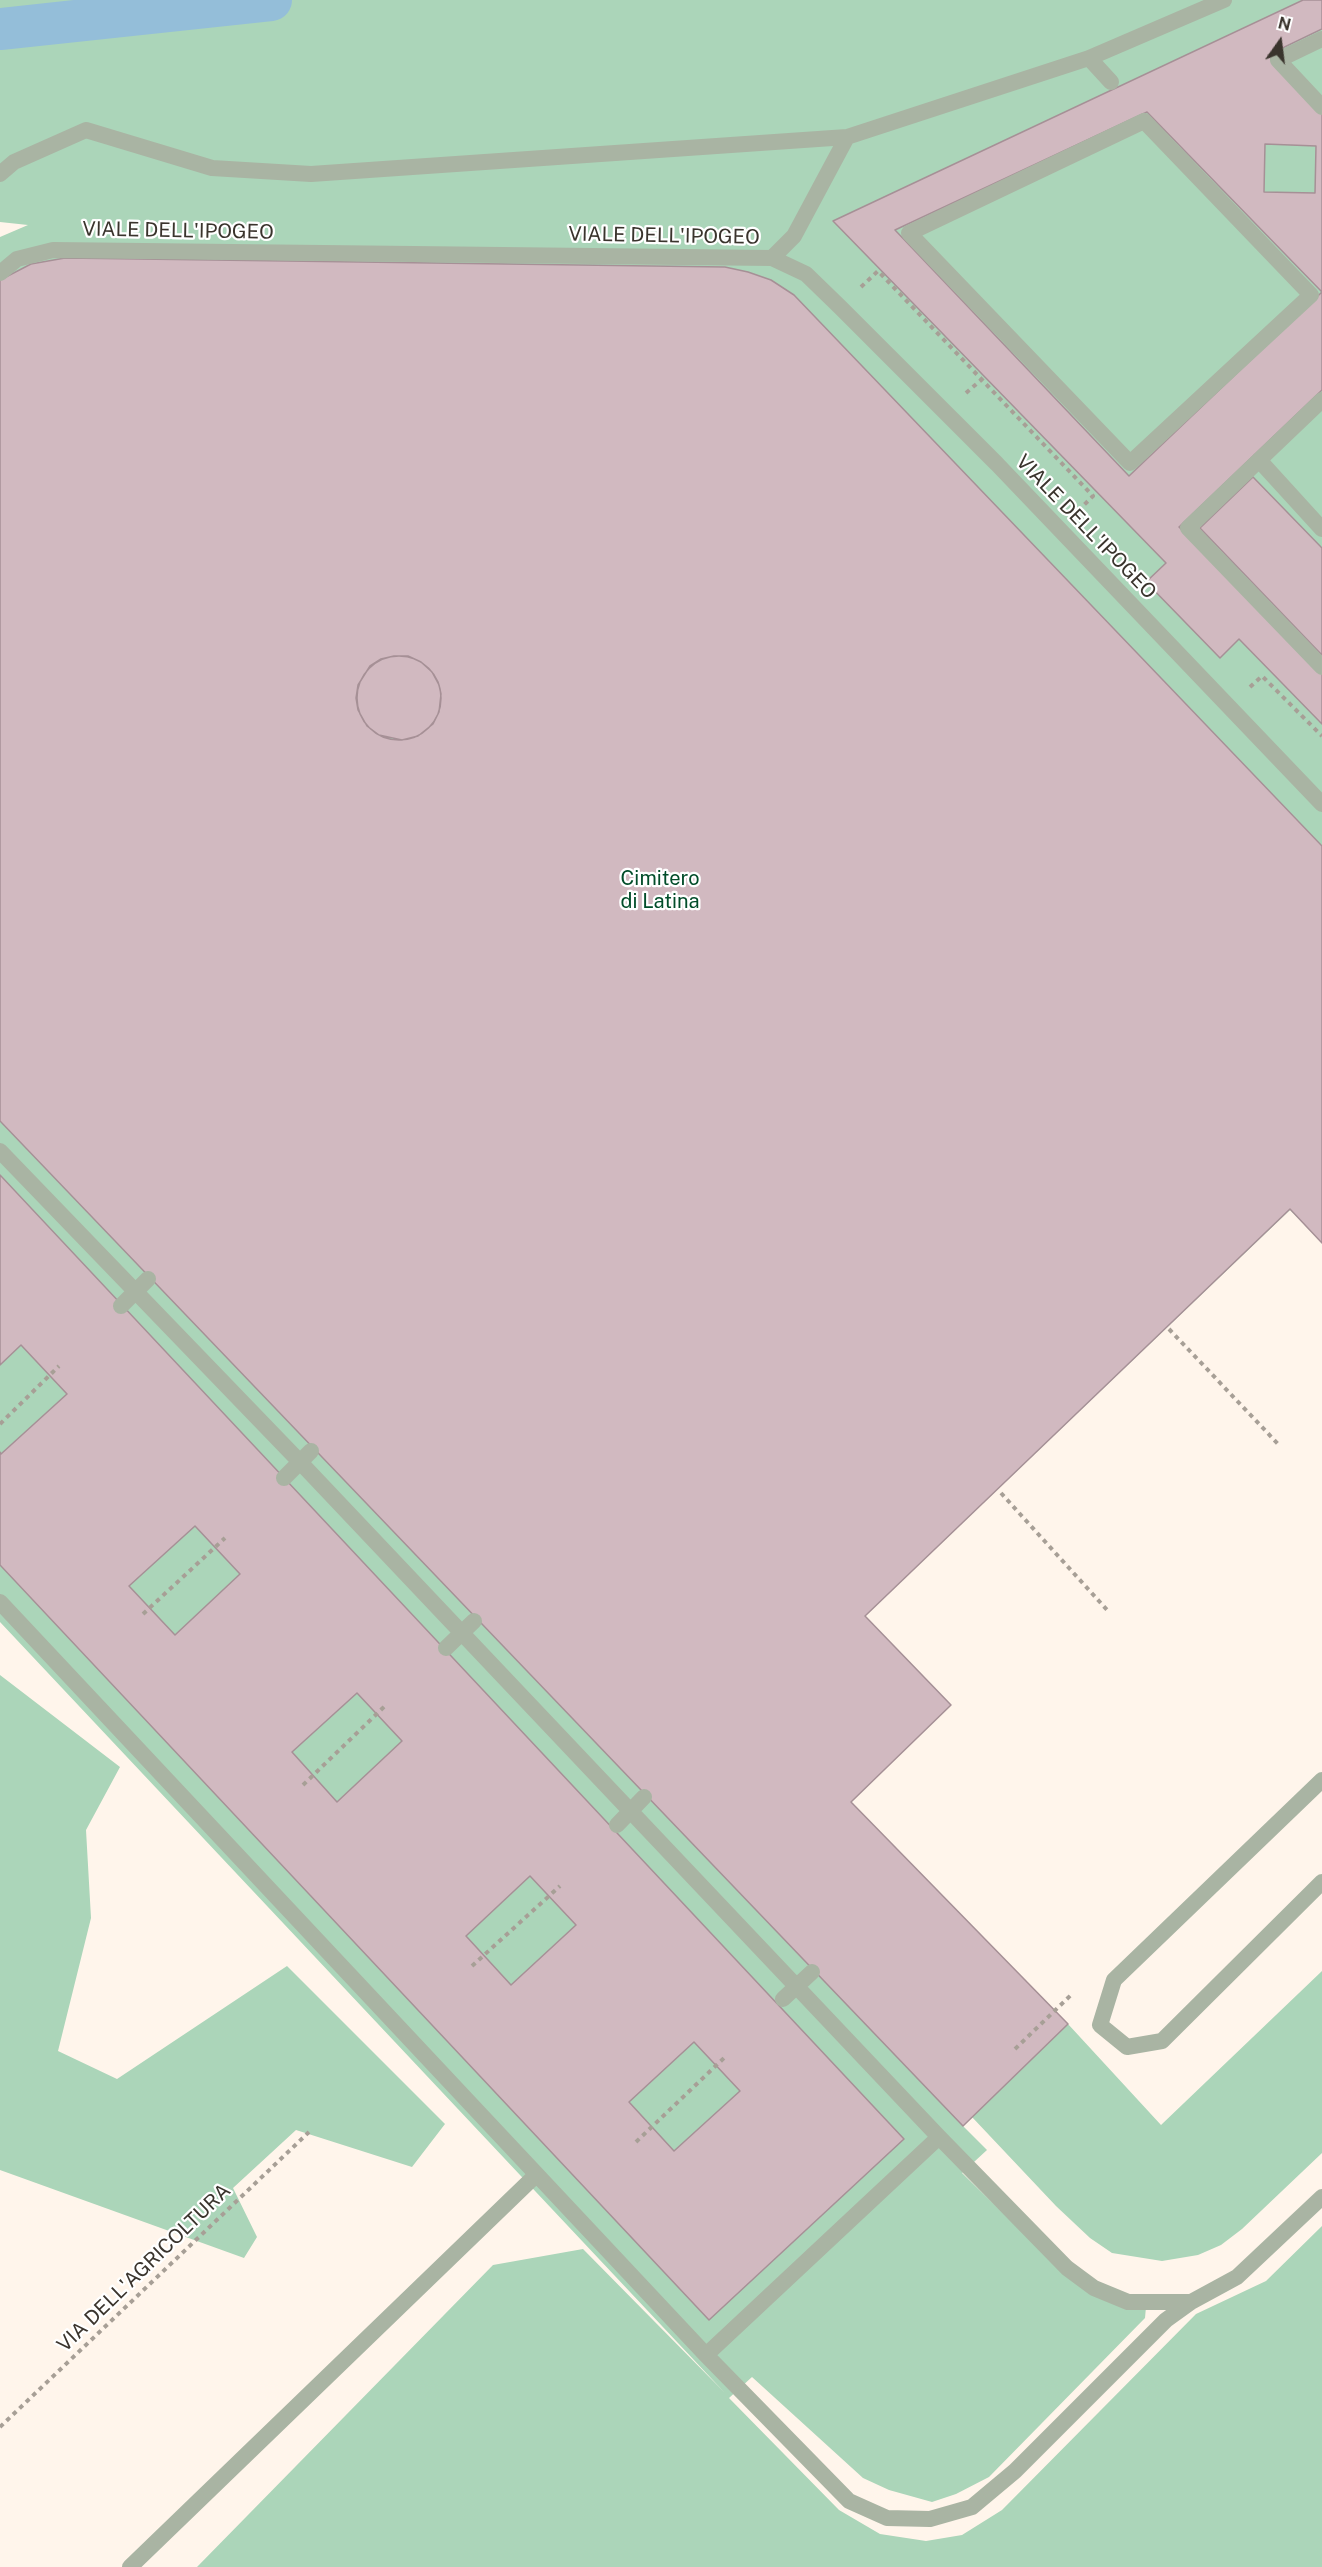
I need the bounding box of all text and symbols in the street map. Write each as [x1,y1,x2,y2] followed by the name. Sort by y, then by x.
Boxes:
[1250,12,1310,72] north arrow
[1276,13,1293,35] text: N
[82,217,274,245] street label: VIALE DELL'IPOGEO
[568,222,760,250] street label: VIALE DELL'IPOGEO
[1011,450,1161,604] street label: VIALE DELL'IPOGEO
[620,867,700,914] park label: Cimitero di Latina
[52,2179,236,2357] street label: VIA DELL'AGRICOLTURA

